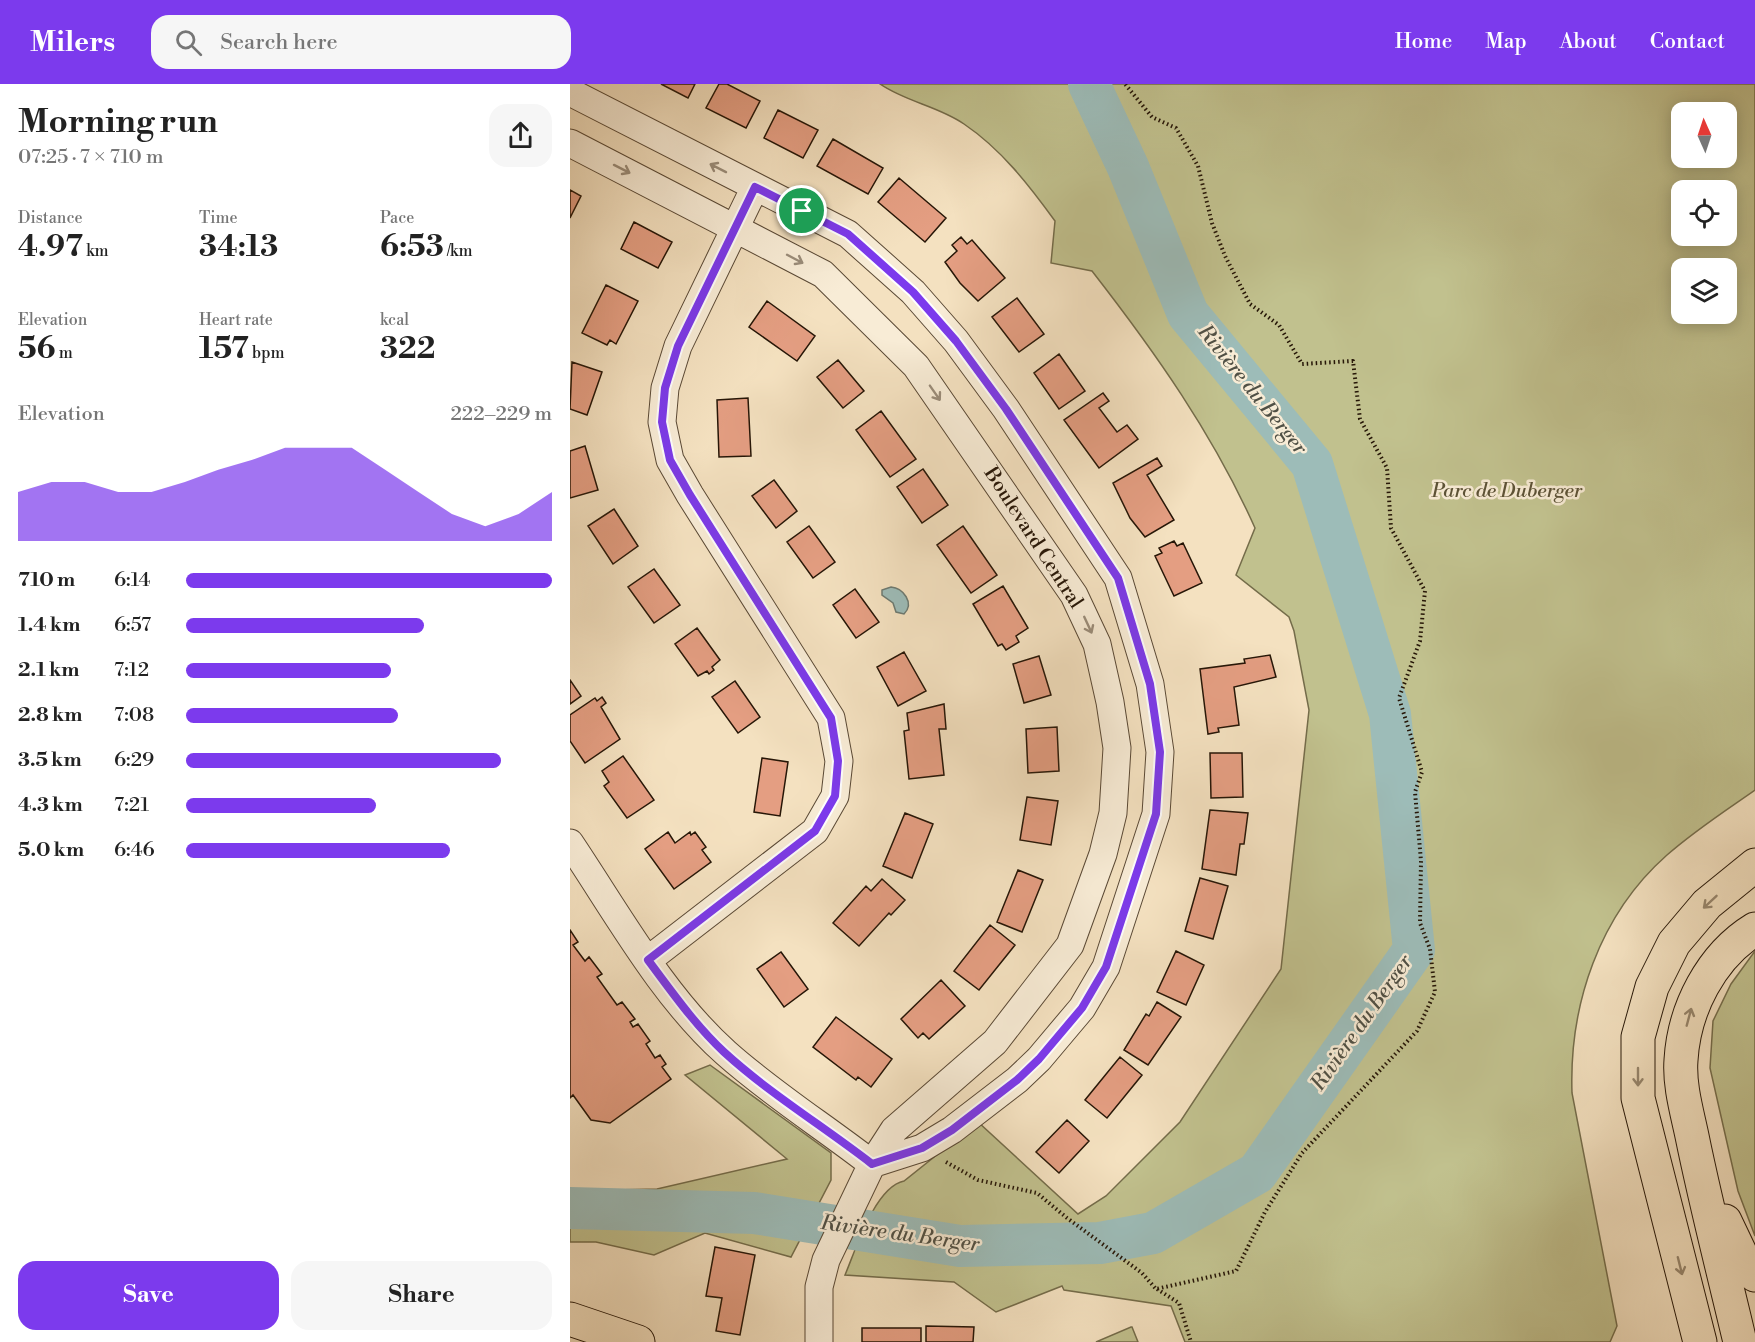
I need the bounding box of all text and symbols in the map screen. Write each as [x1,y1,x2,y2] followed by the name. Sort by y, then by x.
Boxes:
[151,15,571,69] search box
[30,25,115,60] text: Milers
[172,26,205,59] icon: search
[220,29,338,56] text: Search here
[1395,29,1452,55] text: Home
[1485,29,1527,55] text: Map
[1560,29,1617,55] text: About
[1650,29,1725,55] text: Contact
[18,102,218,143] text: Morning run
[1671,102,1737,168] north arrow
[1671,102,1737,324] map controls
[489,104,552,167] button: share
[18,145,163,170] text: 07:25 · 7 × 710 m
[709,161,727,173] one-way arrow
[613,164,631,176] one-way arrow
[1671,180,1737,246] button: locate
[776,185,827,236] pin
[785,194,818,227] icon: arrive
[18,208,83,228] text: Distance
[199,208,238,228] text: Time
[380,208,414,228] text: Pace
[18,228,83,266] text: 4.97
[199,228,278,266] text: 34:13
[380,228,444,266] text: 6:53
[83,241,109,261] text: km
[444,241,473,261] text: /km
[786,254,804,265] one-way arrow
[1671,258,1737,324] button: layers
[18,310,87,330] text: Elevation
[199,310,273,330] text: Heart rate
[380,310,409,330] text: kcal
[1191,319,1313,461] water label: Rivière du Berger
[18,330,56,368] text: 56
[199,330,249,368] text: 157
[380,330,436,368] text: 322
[56,343,73,363] text: m
[249,343,284,363] text: bpm
[929,384,941,400] one-way arrow
[18,402,105,427] text: Elevation
[450,402,552,427] text: 222–229 m
[977,462,1088,614] street label: Boulevard Central
[1431,479,1583,504] park label: Parc de Duberger
[18,568,75,593] text: 710 m
[114,568,150,593] text: 6:14
[18,613,80,638] text: 1.4 km
[114,613,151,638] text: 6:57
[1083,616,1095,634] one-way arrow
[18,658,80,683] text: 2.1 km
[114,658,149,683] text: 7:12
[18,703,82,728] text: 2.8 km
[114,703,154,728] text: 7:08
[18,748,82,773] text: 3.5 km
[114,748,154,773] text: 6:29
[18,793,83,818] text: 4.3 km
[114,793,149,818] text: 7:21
[18,838,84,863] text: 5.0 km
[114,838,155,863] text: 6:46
[1703,895,1718,909] one-way arrow
[1305,949,1419,1097] water label: Rivière du Berger
[1684,1007,1695,1026] one-way arrow
[1632,1066,1644,1086] one-way arrow
[818,1210,982,1258] water label: Rivière du Berger
[1675,1257,1687,1276] one-way arrow
[18,1261,279,1330] button: Save
[291,1261,552,1330] button: Share

